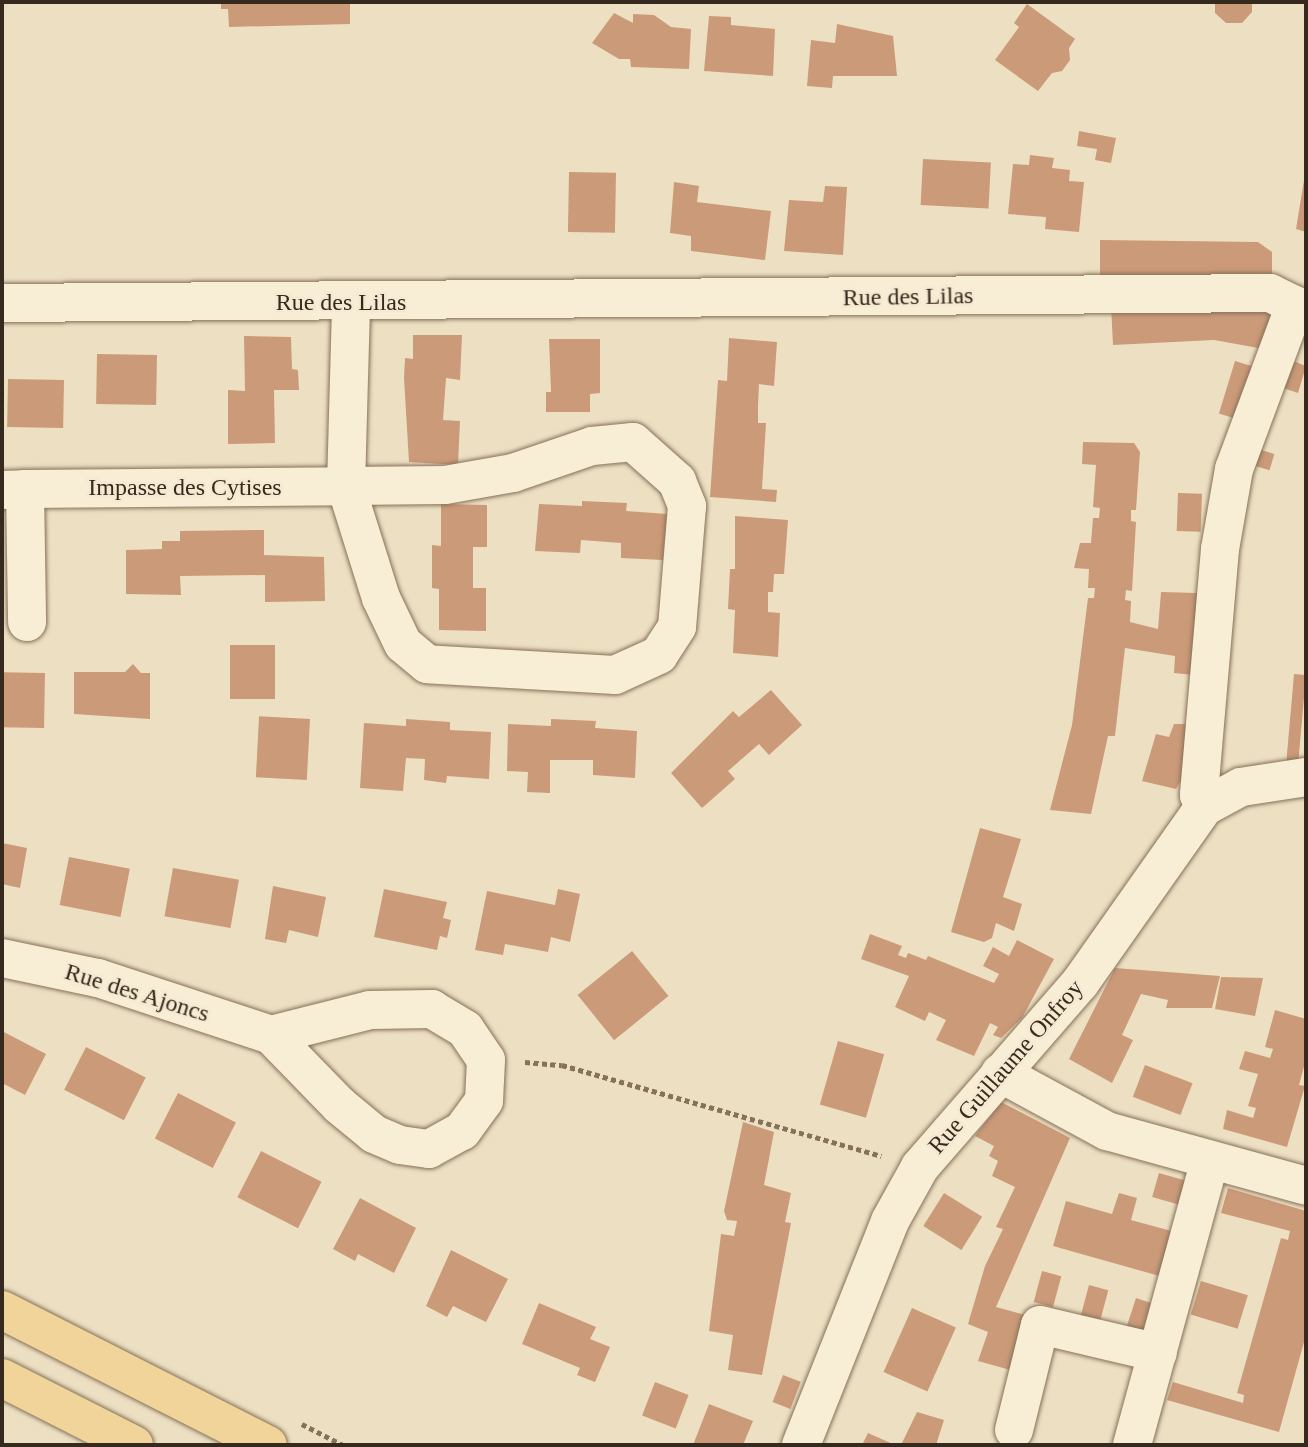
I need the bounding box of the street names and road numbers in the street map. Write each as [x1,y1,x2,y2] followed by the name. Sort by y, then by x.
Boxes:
[842,281,974,313] street label: Rue des Lilas
[276,289,406,317] street label: Rue des Lilas
[88,474,282,502] street label: Impasse des Cytises
[61,957,213,1029] street label: Rue des Ajoncs
[923,974,1089,1160] street label: Rue Guillaume Onfroy

